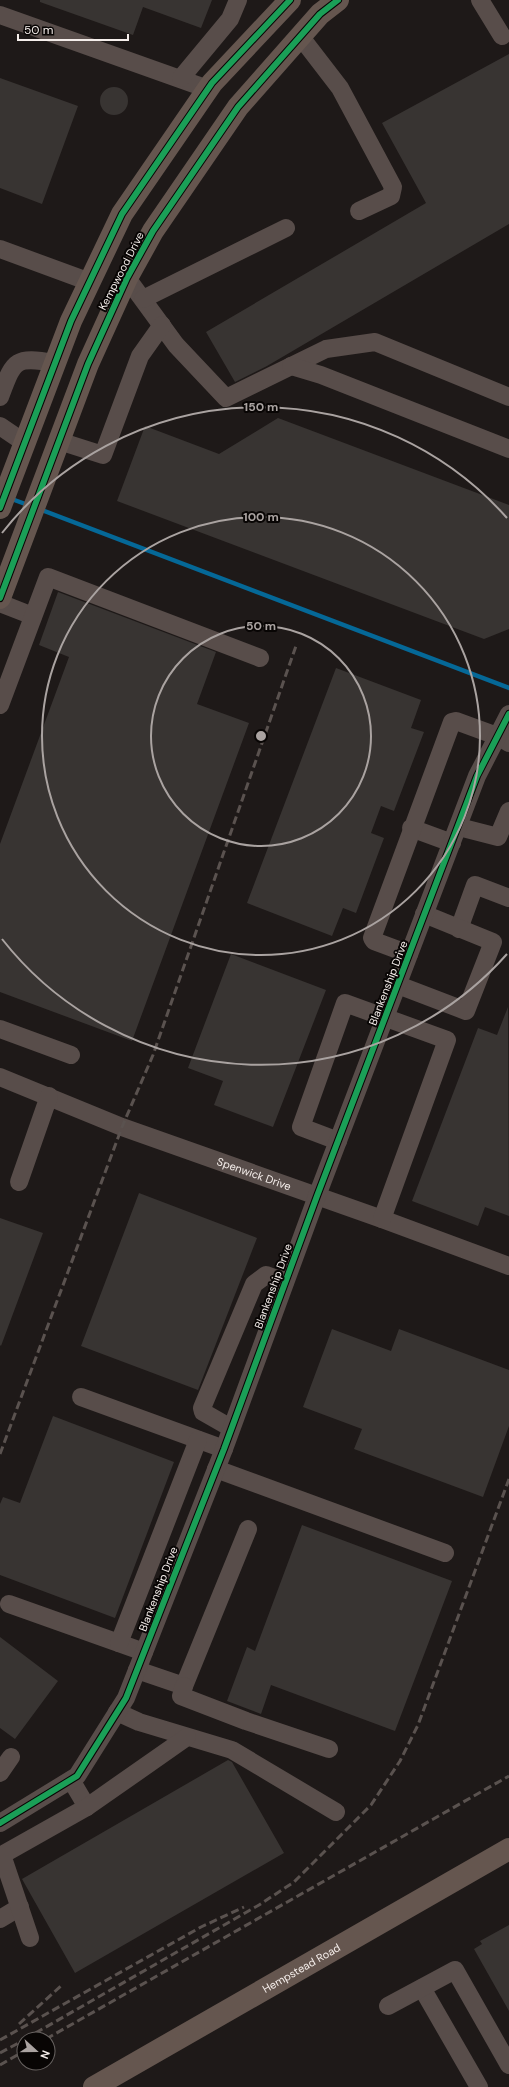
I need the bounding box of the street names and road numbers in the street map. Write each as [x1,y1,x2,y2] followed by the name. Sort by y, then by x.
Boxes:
[95,230,147,312] street label: Kempwood Drive
[365,939,411,1027] street label: Blankenship Drive
[215,1154,293,1193] street label: Spenwick Drive
[251,1242,295,1330] street label: Blankenship Drive
[135,1545,181,1633] street label: Blankenship Drive
[260,1940,343,1996] street label: Hempstead Road

